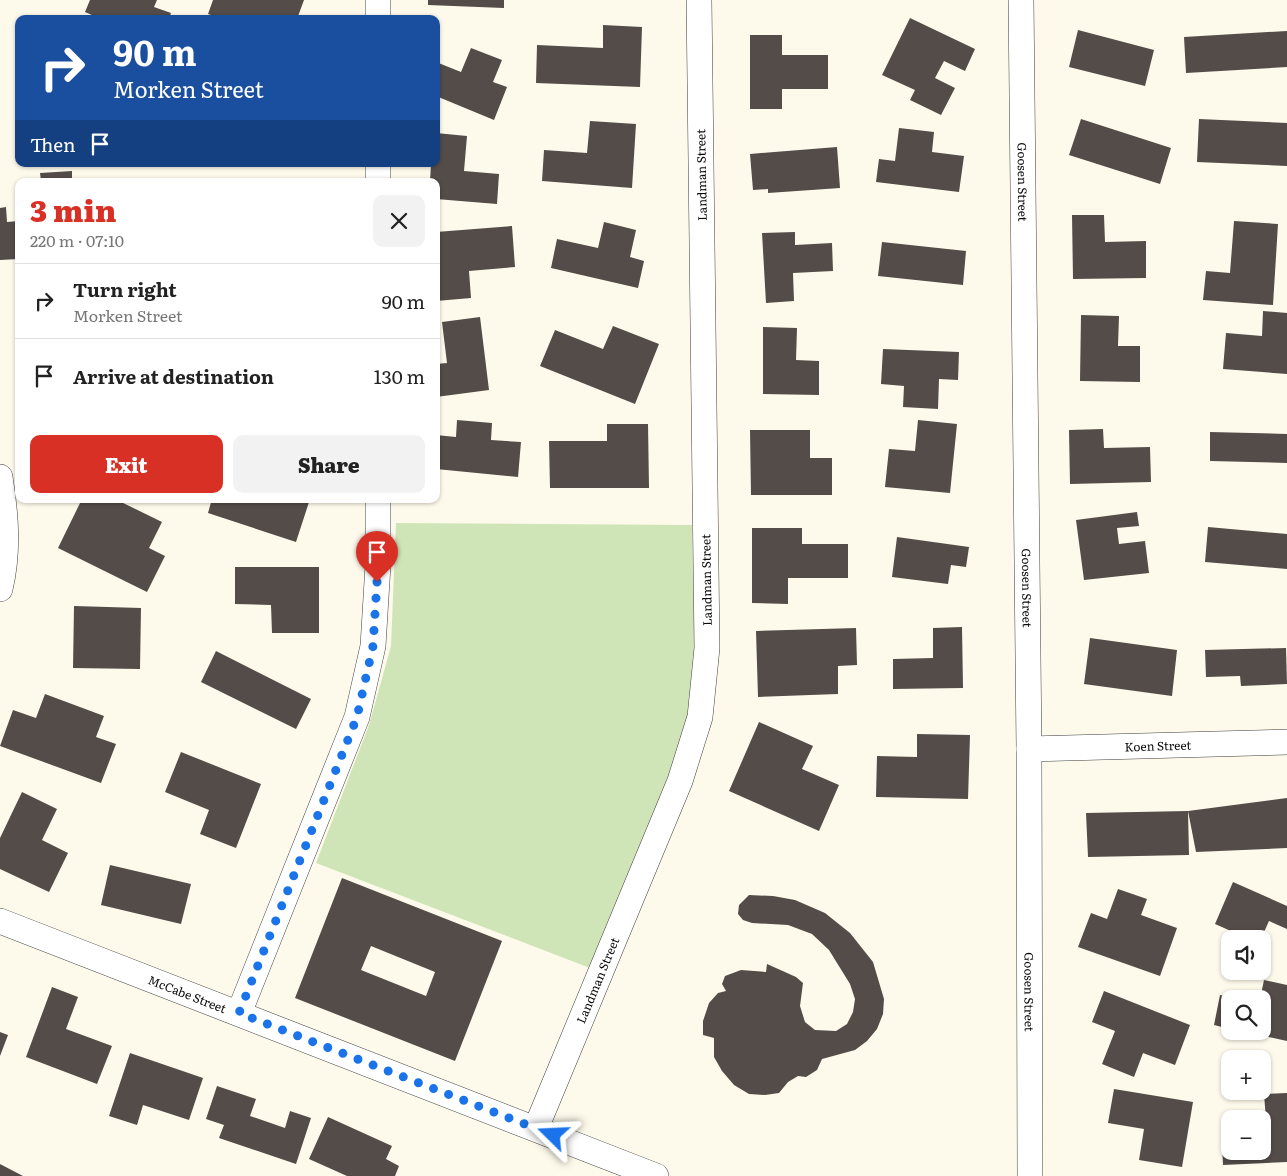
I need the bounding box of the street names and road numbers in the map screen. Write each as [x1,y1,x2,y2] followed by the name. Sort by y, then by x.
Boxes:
[691,129,711,221] street label: Landman Street
[1014,142,1032,222] street label: Goosen Street
[696,534,716,626] street label: Landman Street
[1018,548,1037,628] street label: Goosen Street
[1124,736,1192,755] street label: Koen Street
[571,934,623,1026] street label: Landman Street
[1020,952,1039,1032] street label: Goosen Street
[146,970,229,1017] street label: McCabe Street

